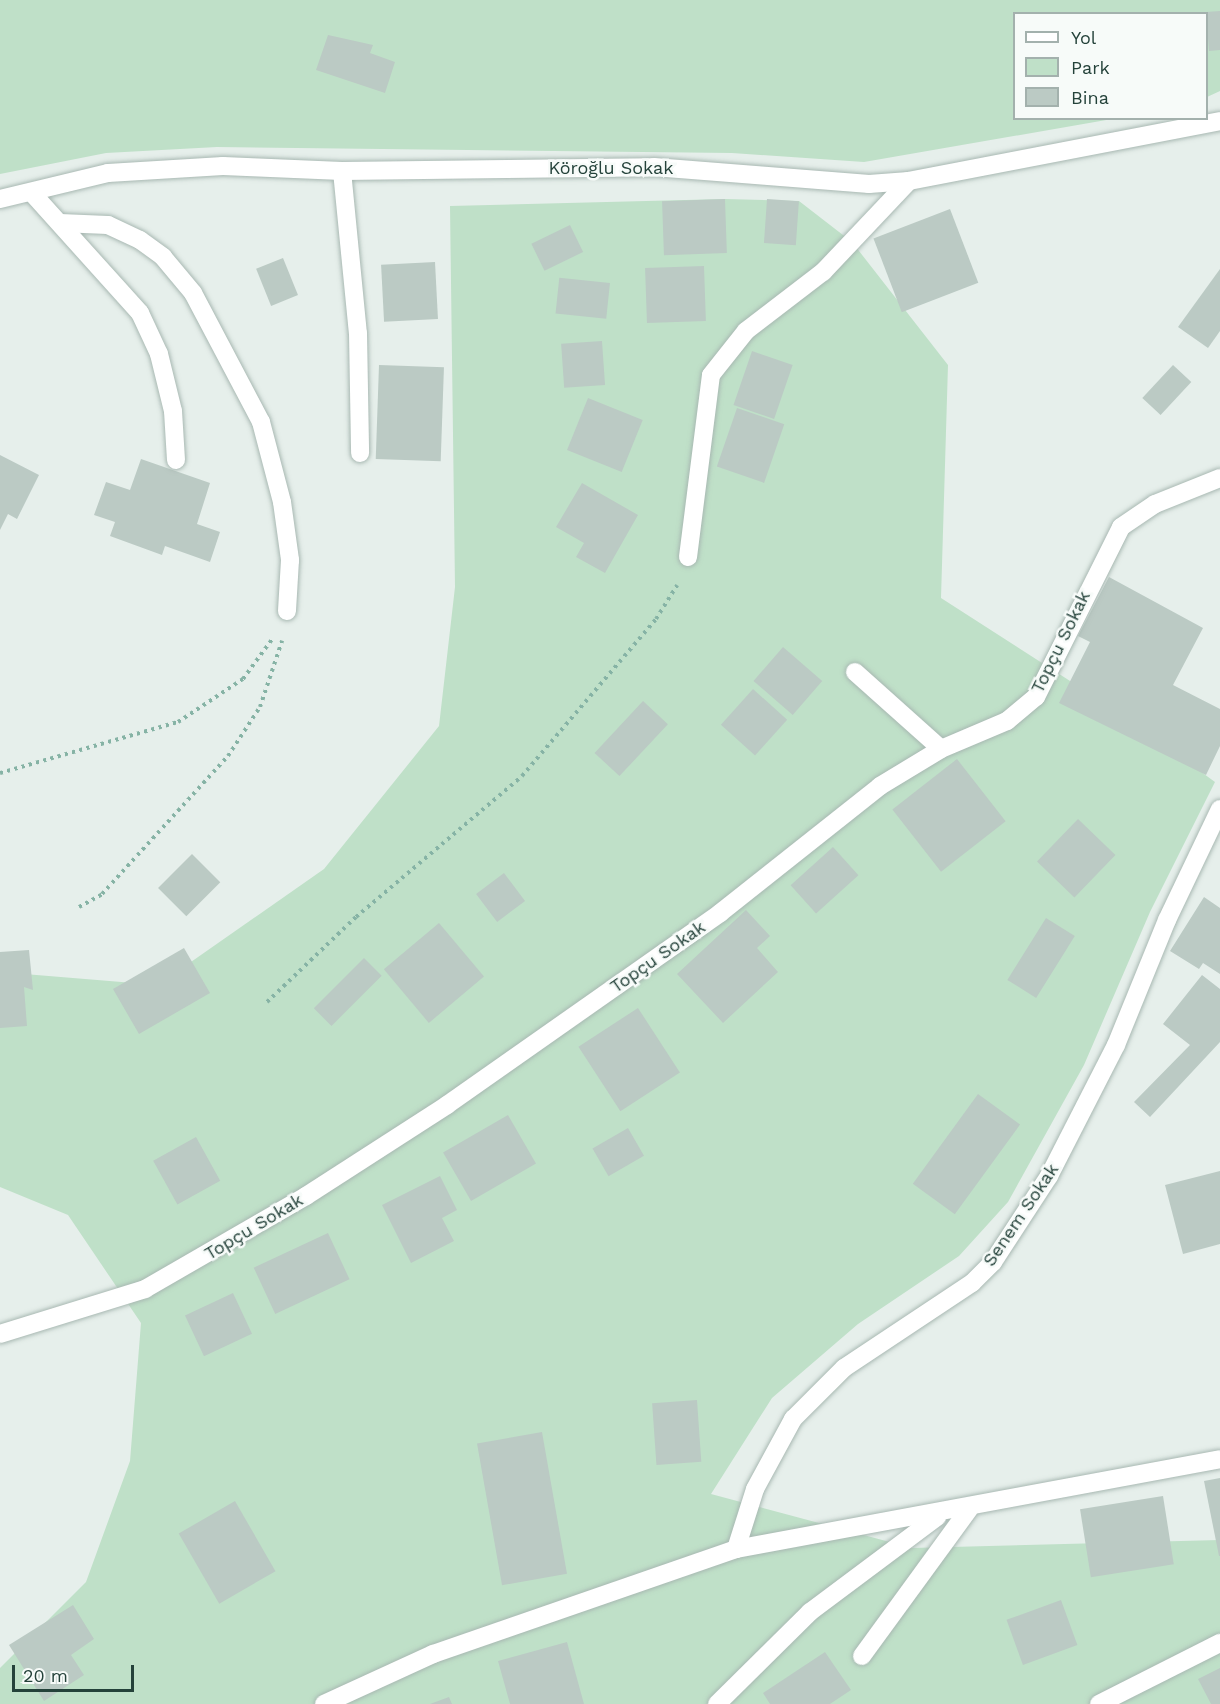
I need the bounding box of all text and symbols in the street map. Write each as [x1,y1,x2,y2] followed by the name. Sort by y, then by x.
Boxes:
[1013,12,1208,120] legend
[1071,27,1096,48] text: Yol
[1071,57,1110,78] text: Park
[1071,87,1109,108] text: Bina
[549,157,673,179] street label: Köroğlu Sokak
[1027,587,1095,697] street label: Topçu Sokak
[606,916,710,998] street label: Topçu Sokak
[979,1159,1063,1271] street label: Senem Sokak
[201,1189,307,1265] street label: Topçu Sokak
[15,1653,136,1691] scale bar
[23,1665,68,1686] text: 20 m

